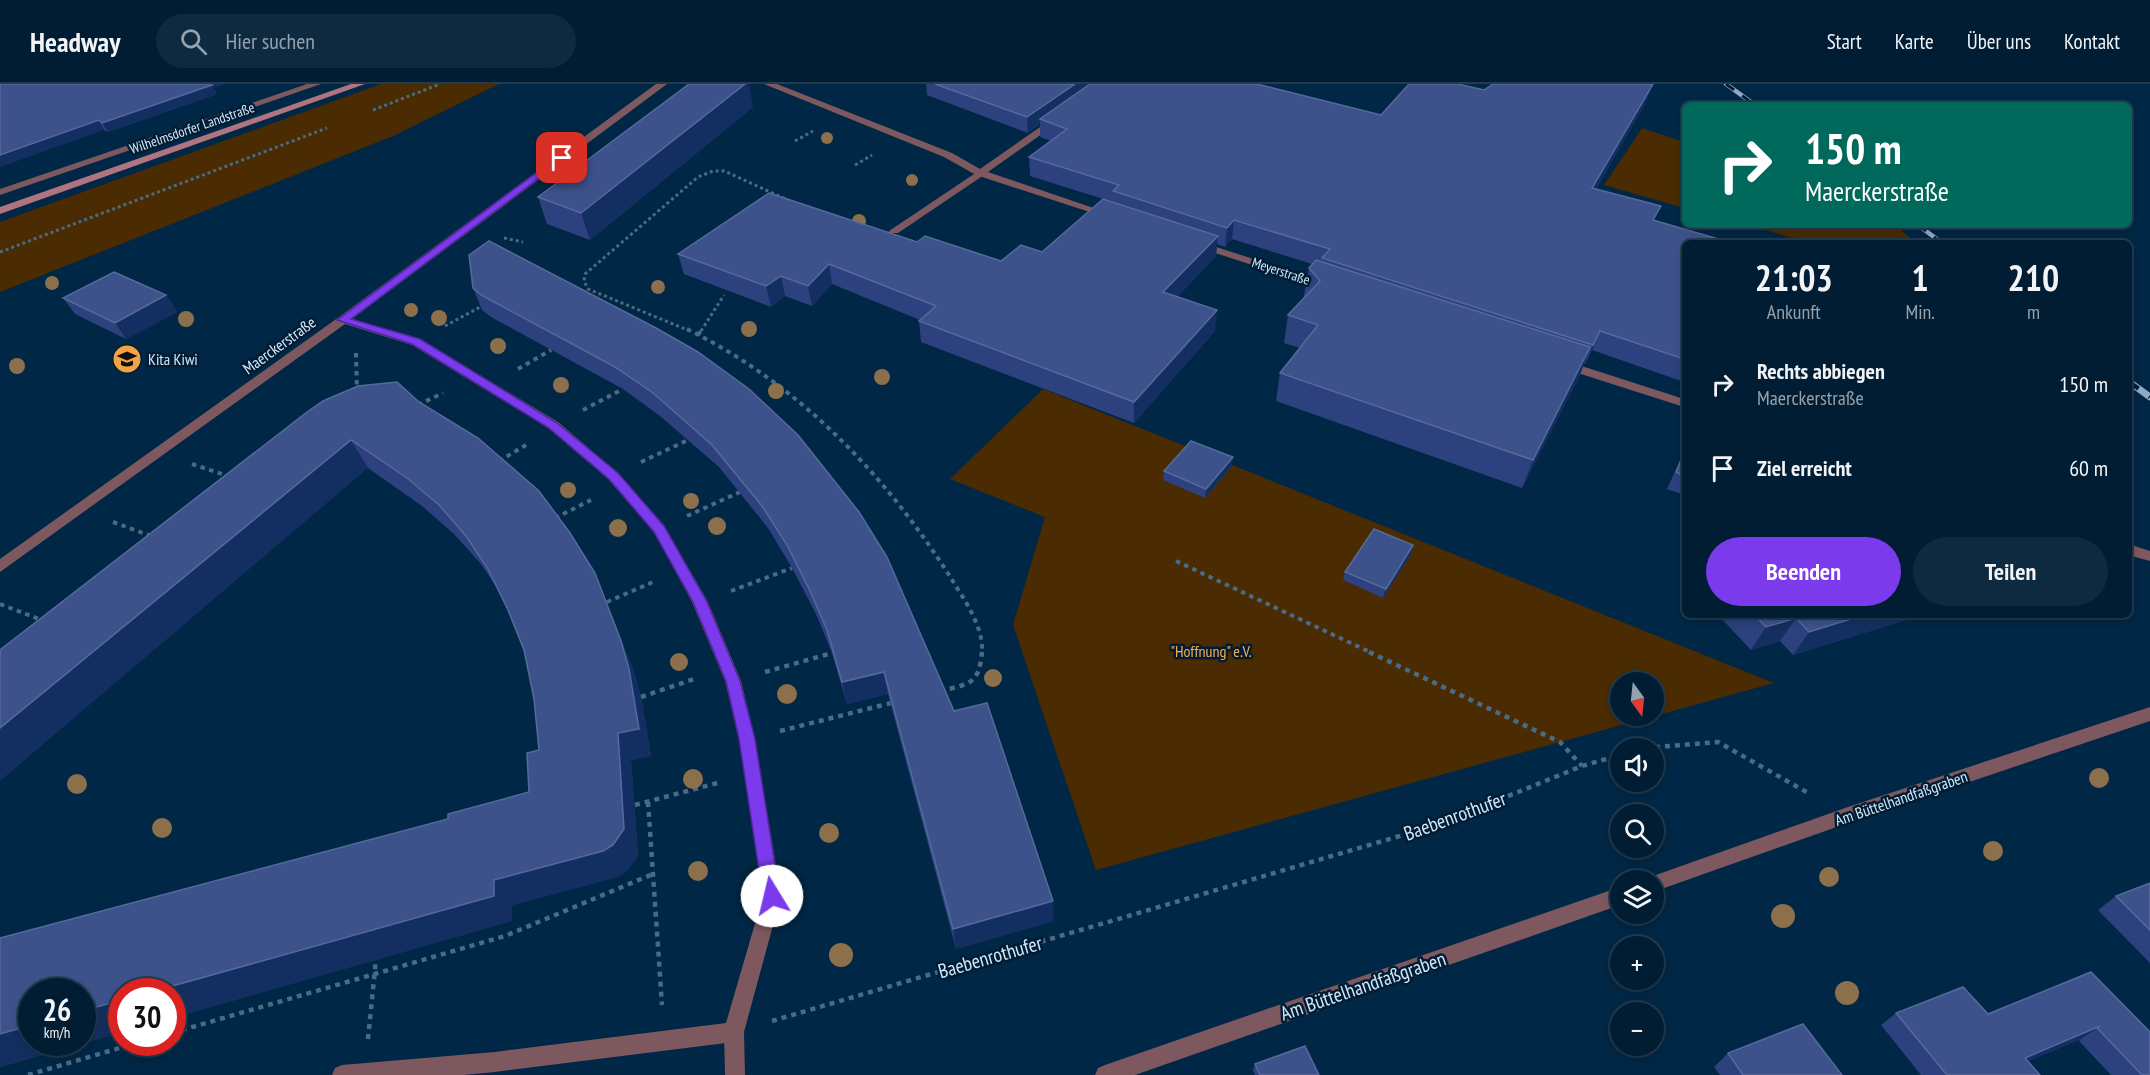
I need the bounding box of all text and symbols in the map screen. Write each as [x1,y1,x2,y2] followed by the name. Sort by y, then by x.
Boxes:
[156,14,576,68] search box
[30,23,120,60] text: Headway
[177,25,210,58] icon: search
[225,27,315,55] text: Hier suchen
[1827,28,1862,55] text: Start
[1895,28,1934,55] text: Karte
[1967,28,2031,55] text: Über uns
[2064,28,2120,55] text: Kontakt
[127,98,257,158] street label: Wilhelmsdorfer Landstraße
[1805,121,1902,176] text: 150 m
[1706,126,1784,204] icon: right
[536,132,587,183] pin
[545,141,578,174] icon: arrive
[1805,174,1949,208] text: Maerckerstraße
[1250,253,1313,289] street label: Meyerstraße
[1755,254,1833,301] text: 21:03
[1912,254,1929,301] text: 1
[2008,254,2059,301] text: 210
[1767,299,1821,325] text: Ankunft
[1905,299,1935,325] text: Min.
[2027,299,2040,325] text: m
[239,312,319,378] street label: Maerckerstraße
[111,343,143,375] school or university icon: Kita Kiwi
[148,349,198,369] place label: Kita Kiwi
[1757,357,1885,385] text: Rechts abbiegen
[1706,368,1739,401] icon: right
[2059,370,2108,398] text: 150 m
[1757,385,1864,411] text: Maerckerstraße
[1706,452,1739,485] icon: arrive
[1757,454,1852,482] text: Ziel erreicht
[2069,454,2108,482] text: 60 m
[1706,537,1901,606] button: Beenden
[1913,537,2108,606] button: Teilen
[1170,641,1252,661] park label: "Hoffnung" e.V.
[1610,672,1664,726] north arrow
[1610,672,1664,1056] map controls
[1610,738,1664,792] button: sound
[1832,766,1970,830] street label: Am Büttelhandfaßgraben
[1400,785,1510,847] street label: Baebenrothufer
[1610,804,1664,858] button: search
[740,864,804,928] position arrow
[1610,870,1664,924] button: layers
[935,930,1046,984] street label: Baebenrothufer
[1610,936,1664,990] button: +
[1277,945,1449,1027] street label: Am Büttelhandfaßgraben
[108,978,186,1056] speed limit sign: 30
[43,990,71,1029] text: 26
[1610,1002,1664,1056] button: −
[44,1023,70,1042] text: km/h

